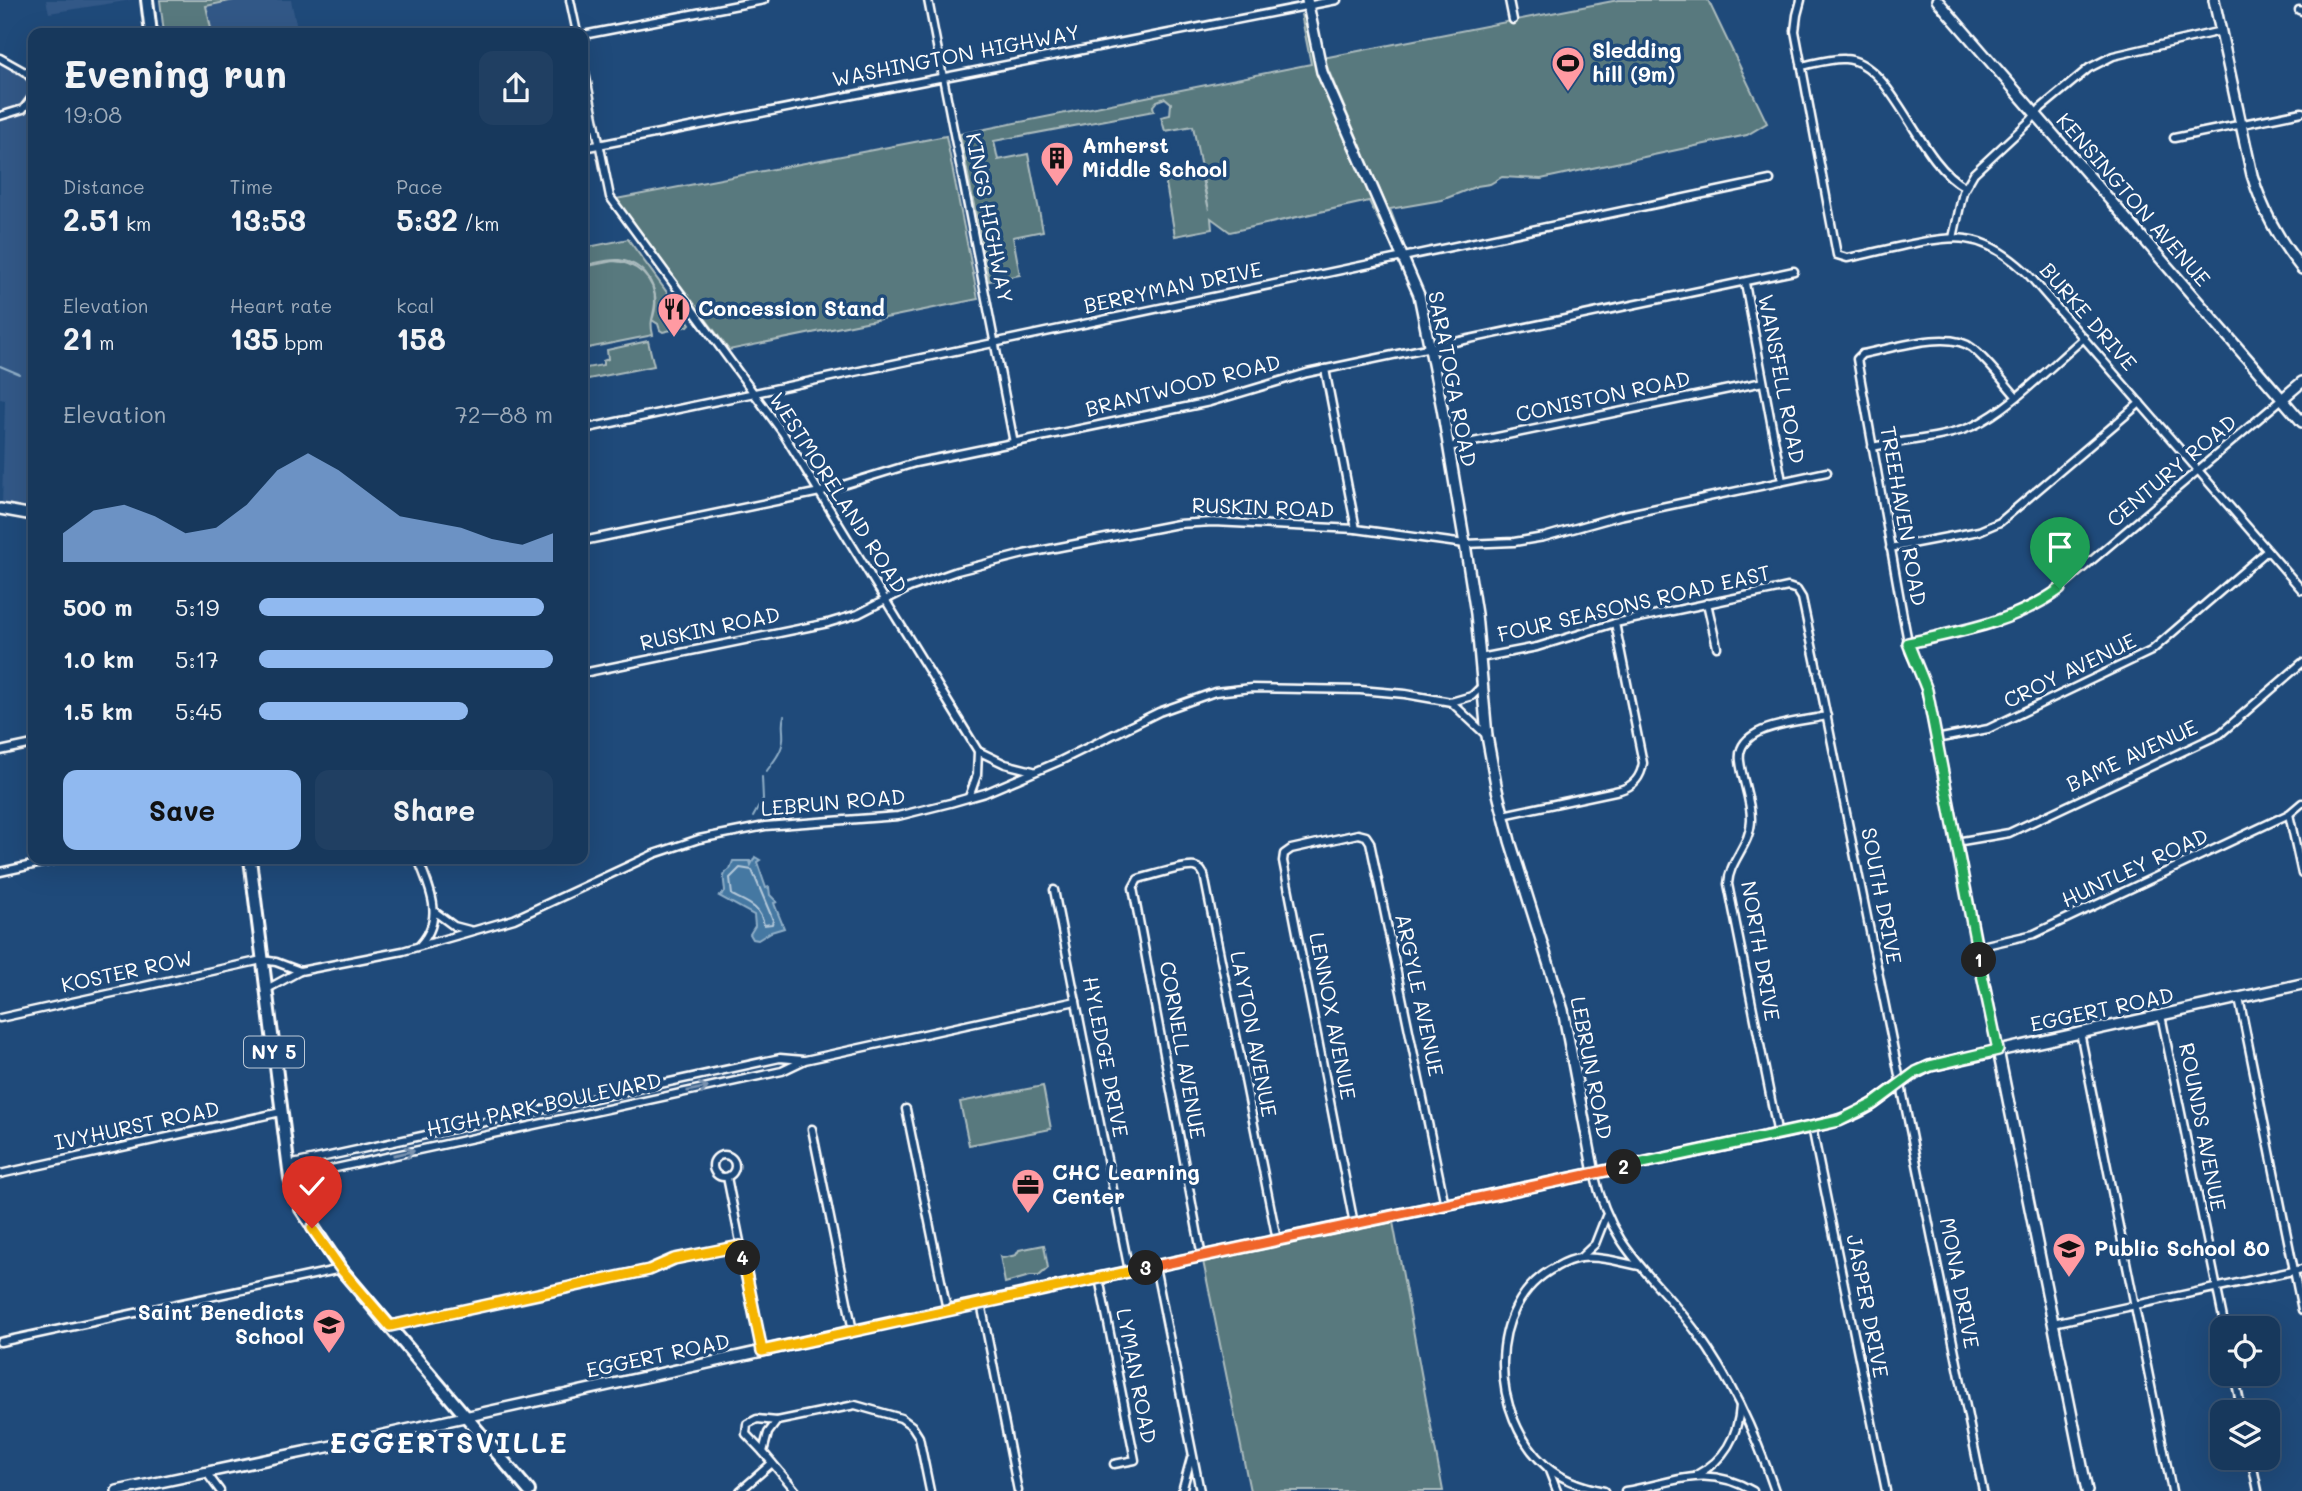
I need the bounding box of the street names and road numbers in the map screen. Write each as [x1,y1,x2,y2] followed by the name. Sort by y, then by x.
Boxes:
[829,17,1082,92] street label: WASHINGTON HIGHWAY
[2051,107,2217,291] street label: KENSINGTON AVENUE
[961,130,1020,305] street label: KINGS HIGHWAY
[1081,254,1264,319] street label: BERRYMAN DRIVE
[2035,256,2143,376] street label: BURKE DRIVE
[1423,289,1484,469] street label: SARATOGA ROAD
[1753,292,1812,466] street label: WANSFELL ROAD
[1082,347,1283,422] street label: BRANTWOOD ROAD
[1513,364,1692,427] street label: CONISTON ROAD
[764,387,914,598] street label: WESTMORELAND ROAD
[2101,408,2241,532] street label: CENTURY ROAD
[1875,424,1934,608] street label: TREEHAVEN ROAD
[1191,491,1335,522] street label: RUSKIN ROAD
[1495,558,1773,647] street label: FOUR SEASONS ROAD EAST
[637,600,782,656] street label: RUSKIN ROAD
[1999,626,2140,713] street label: CROY AVENUE
[2062,712,2201,797] street label: BAME AVENUE
[760,782,906,821] street label: LEBRUN ROAD
[2057,821,2212,912] street label: HUNTLEY ROAD
[1856,825,1909,966] street label: SOUTH DRIVE
[1736,879,1787,1023] street label: NORTH DRIVE
[1390,911,1451,1078] street label: ARGYLE AVENUE
[1304,930,1363,1102] street label: LENNOX AVENUE
[59,943,195,998] street label: KOSTER ROW
[1225,949,1284,1119] street label: LAYTON AVENUE
[1155,959,1212,1141] street label: CORNELL AVENUE
[1078,974,1135,1139] street label: HYLEDGE DRIVE
[2027,980,2176,1037] street label: EGGERT ROAD
[1565,994,1620,1141] street label: LEBRUN ROAD
[244,1036,304,1068] road number: NY 5
[2174,1040,2233,1213] street label: ROUNDS AVENUE
[424,1065,664,1142] street label: HIGH PARK BOULEVARD
[52,1094,222,1155] street label: IVYHURST ROAD
[1935,1215,1986,1350] street label: MONA DRIVE
[1841,1232,1896,1380] street label: JASPER DRIVE
[1111,1306,1164,1446] street label: LYMAN ROAD
[583,1326,732,1383] street label: EGGERT ROAD

